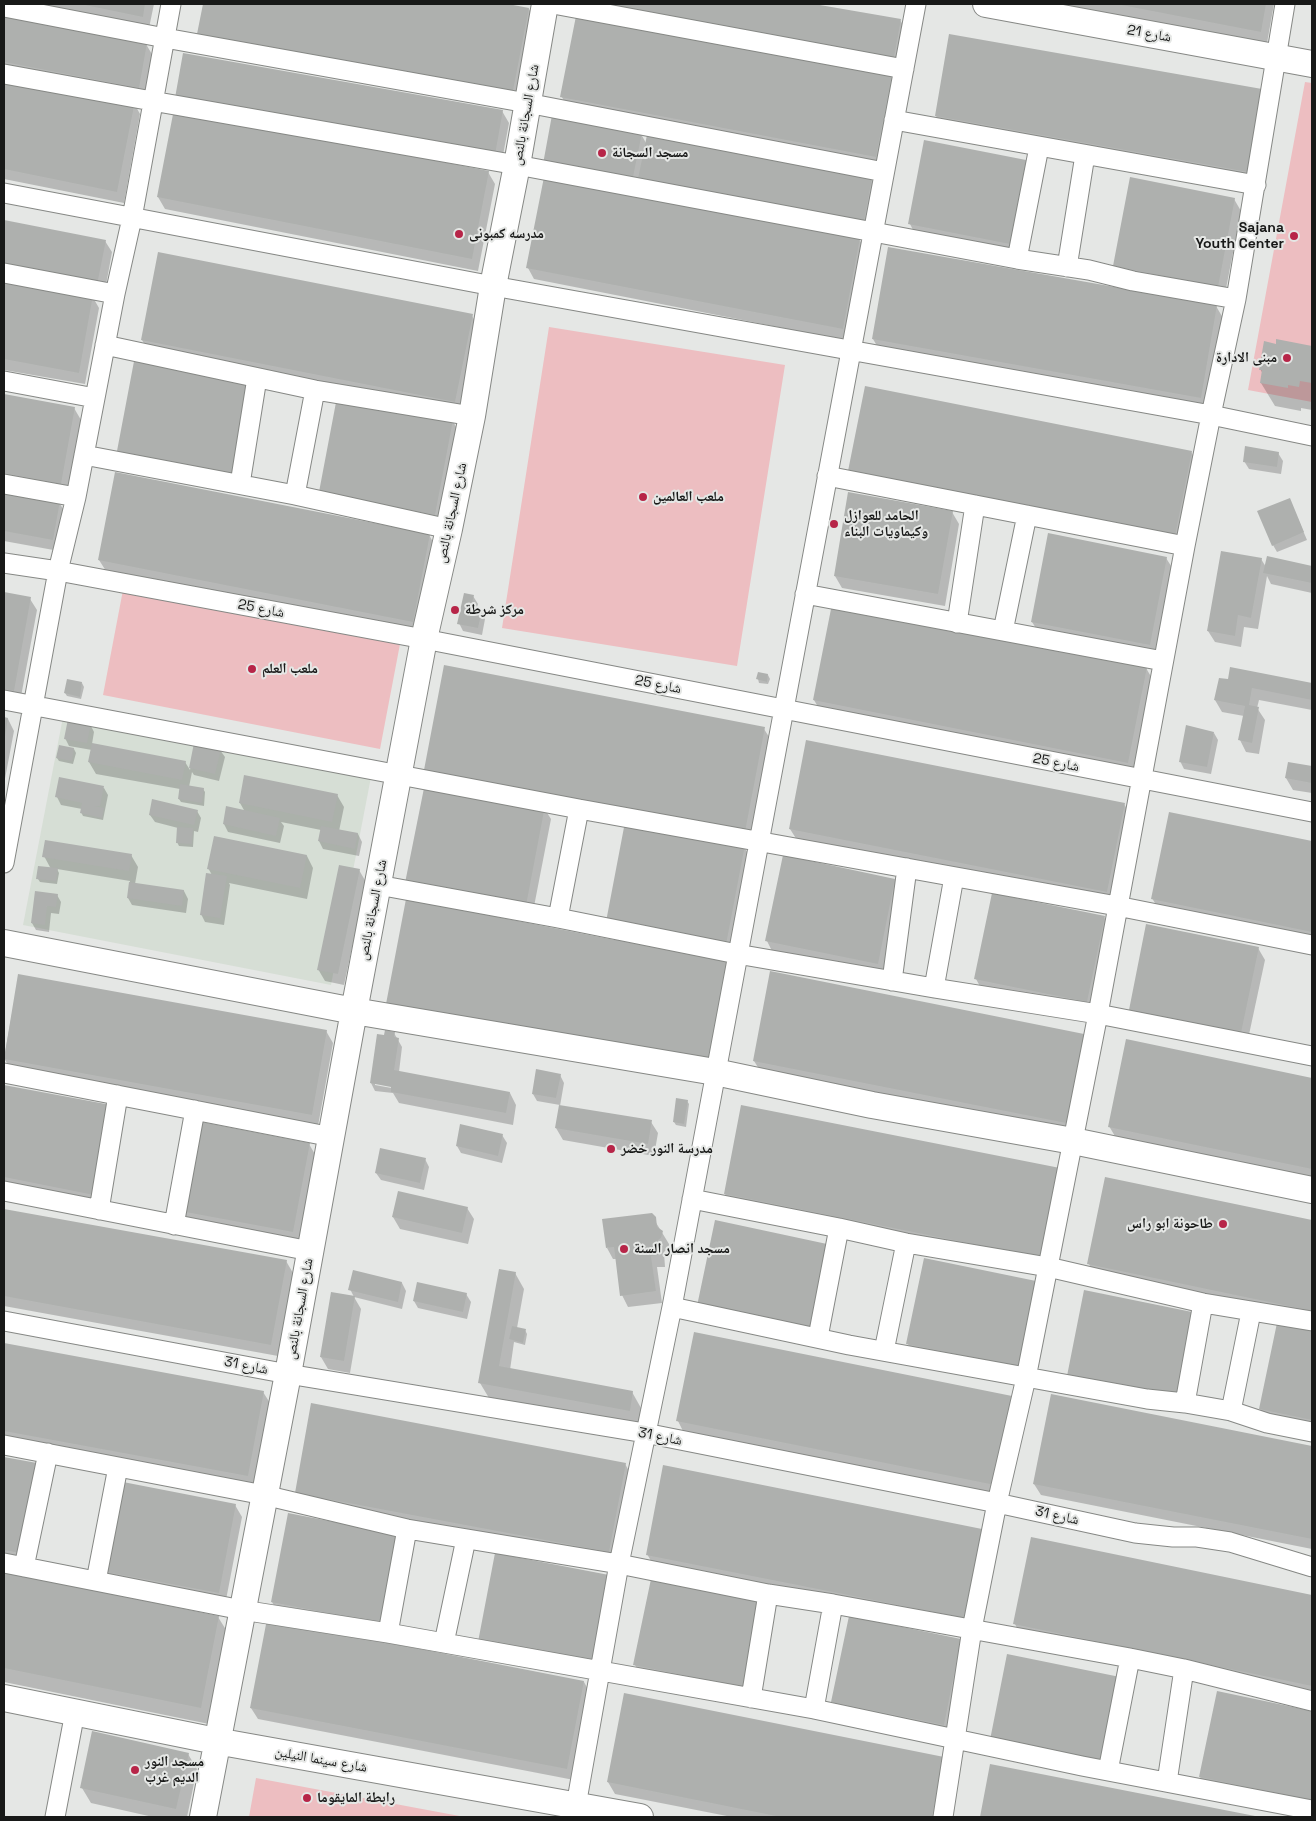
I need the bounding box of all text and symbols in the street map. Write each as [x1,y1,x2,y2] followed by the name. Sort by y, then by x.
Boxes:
[1126,22,1172,46] street label: شارع 21
[509,63,543,167] street label: شارع السجانة بالنص
[612,145,688,161] place label: مسجد السجانة
[596,147,608,159] marker: مسجد السجانة
[1195,220,1284,252] place label: Sajana Youth Center
[469,226,544,242] place label: مدرسه كمبونى
[453,228,465,240] marker: مدرسه كمبونى
[1288,230,1300,242] marker: Sajana Youth Center
[1216,350,1277,366] place label: مبنى الادارة
[1281,352,1293,364] marker: مبنى الادارة
[433,461,471,565] street label: شارع السجانة بالنص
[653,489,724,505] place label: ملعب العالمين
[637,491,649,503] marker: ملعب العالمين
[844,508,928,540] place label: الحامد للعوازل وكيماويات البناء
[828,518,840,530] marker: الحامد للعوازل وكيماويات البناء
[236,596,286,622] street label: شارع 25
[465,602,524,618] place label: مركز شرطة
[449,604,461,616] marker: مركز شرطة
[262,661,318,677] place label: ملعب العلم
[246,663,258,675] marker: ملعب العلم
[633,672,683,698] street label: شارع 25
[1031,750,1081,776] street label: شارع 25
[355,858,391,962] street label: شارع السجانة بالنص
[621,1141,713,1157] place label: مدرسة النور خضر
[605,1143,617,1155] marker: مدرسة النور خضر
[1127,1216,1213,1232] place label: طاحونة ابو راس
[1217,1218,1229,1230] marker: طاحونة ابو راس
[634,1241,730,1257] place label: مسجد انصار السنة
[618,1243,630,1255] marker: مسجد انصار السنة
[283,1257,317,1361] street label: شارع السجانة بالنص
[223,1354,269,1378] street label: شارع 31
[637,1425,683,1449] street label: شارع 31
[1034,1503,1080,1529] street label: شارع 31
[273,1744,369,1776] street label: شارع سينما النيلين
[145,1754,204,1786] place label: مسجد النور الديم غرب
[129,1764,141,1776] marker: مسجد النور الديم غرب
[317,1790,395,1806] place label: رابطة المايقوما
[301,1792,313,1804] marker: رابطة المايقوما

